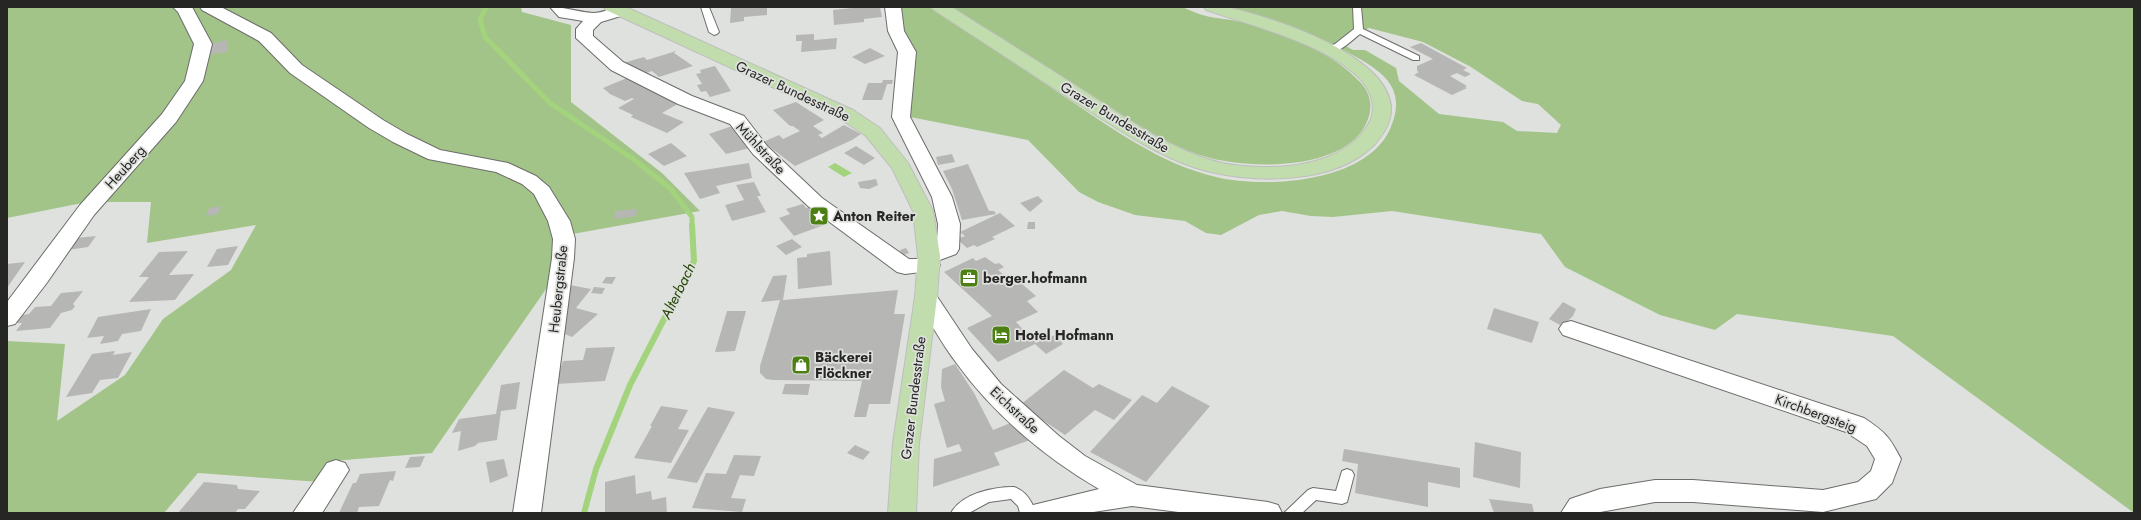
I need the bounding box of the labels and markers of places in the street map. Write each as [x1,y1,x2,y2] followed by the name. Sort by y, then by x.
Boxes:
[808,205,830,227] place icon: Anton Reiter
[832,206,916,226] place label: Anton Reiter
[958,267,980,289] office icon: berger.hofmann
[983,268,1087,288] place label: berger.hofmann
[990,324,1012,346] hotel icon: Hotel Hofmann
[1015,325,1114,345] place label: Hotel Hofmann
[815,347,872,383] place label: Bäckerei Flöckner
[790,354,812,376] shop icon: Bäckerei Flöckner

